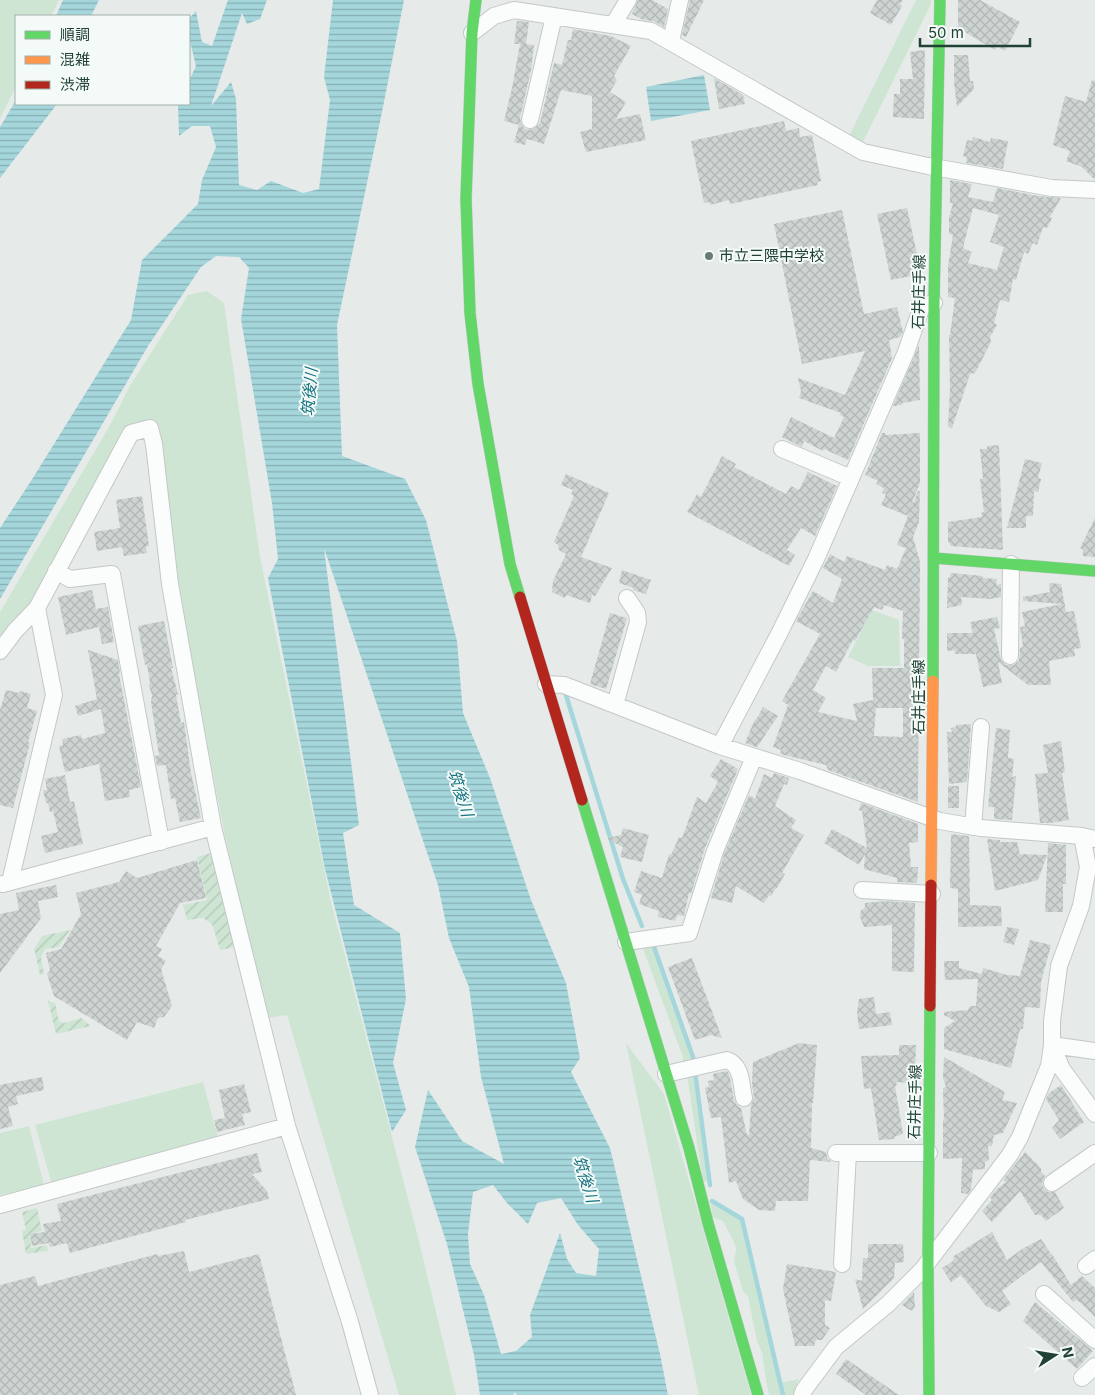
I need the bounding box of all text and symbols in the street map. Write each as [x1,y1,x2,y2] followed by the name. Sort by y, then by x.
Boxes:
[15,15,190,105] legend
[920,15,1030,47] scale bar
[928,23,964,42] text: 50 m
[60,25,90,44] text: 順調
[60,50,90,69] text: 混雑
[60,75,90,94] text: 渋滞
[719,246,824,265] place label: 市立三隈中学校
[703,250,715,262] marker: 市立三隈中学校
[908,254,929,330] street label: 石井庄手線
[297,365,321,417] water label: 筑後川
[909,659,928,735] street label: 石井庄手線
[444,767,479,821] water label: 筑後川
[904,1064,925,1140] street label: 石井庄手線
[569,1153,604,1207] water label: 筑後川
[1030,1330,1080,1380] north arrow
[1059,1345,1078,1359] text: N

